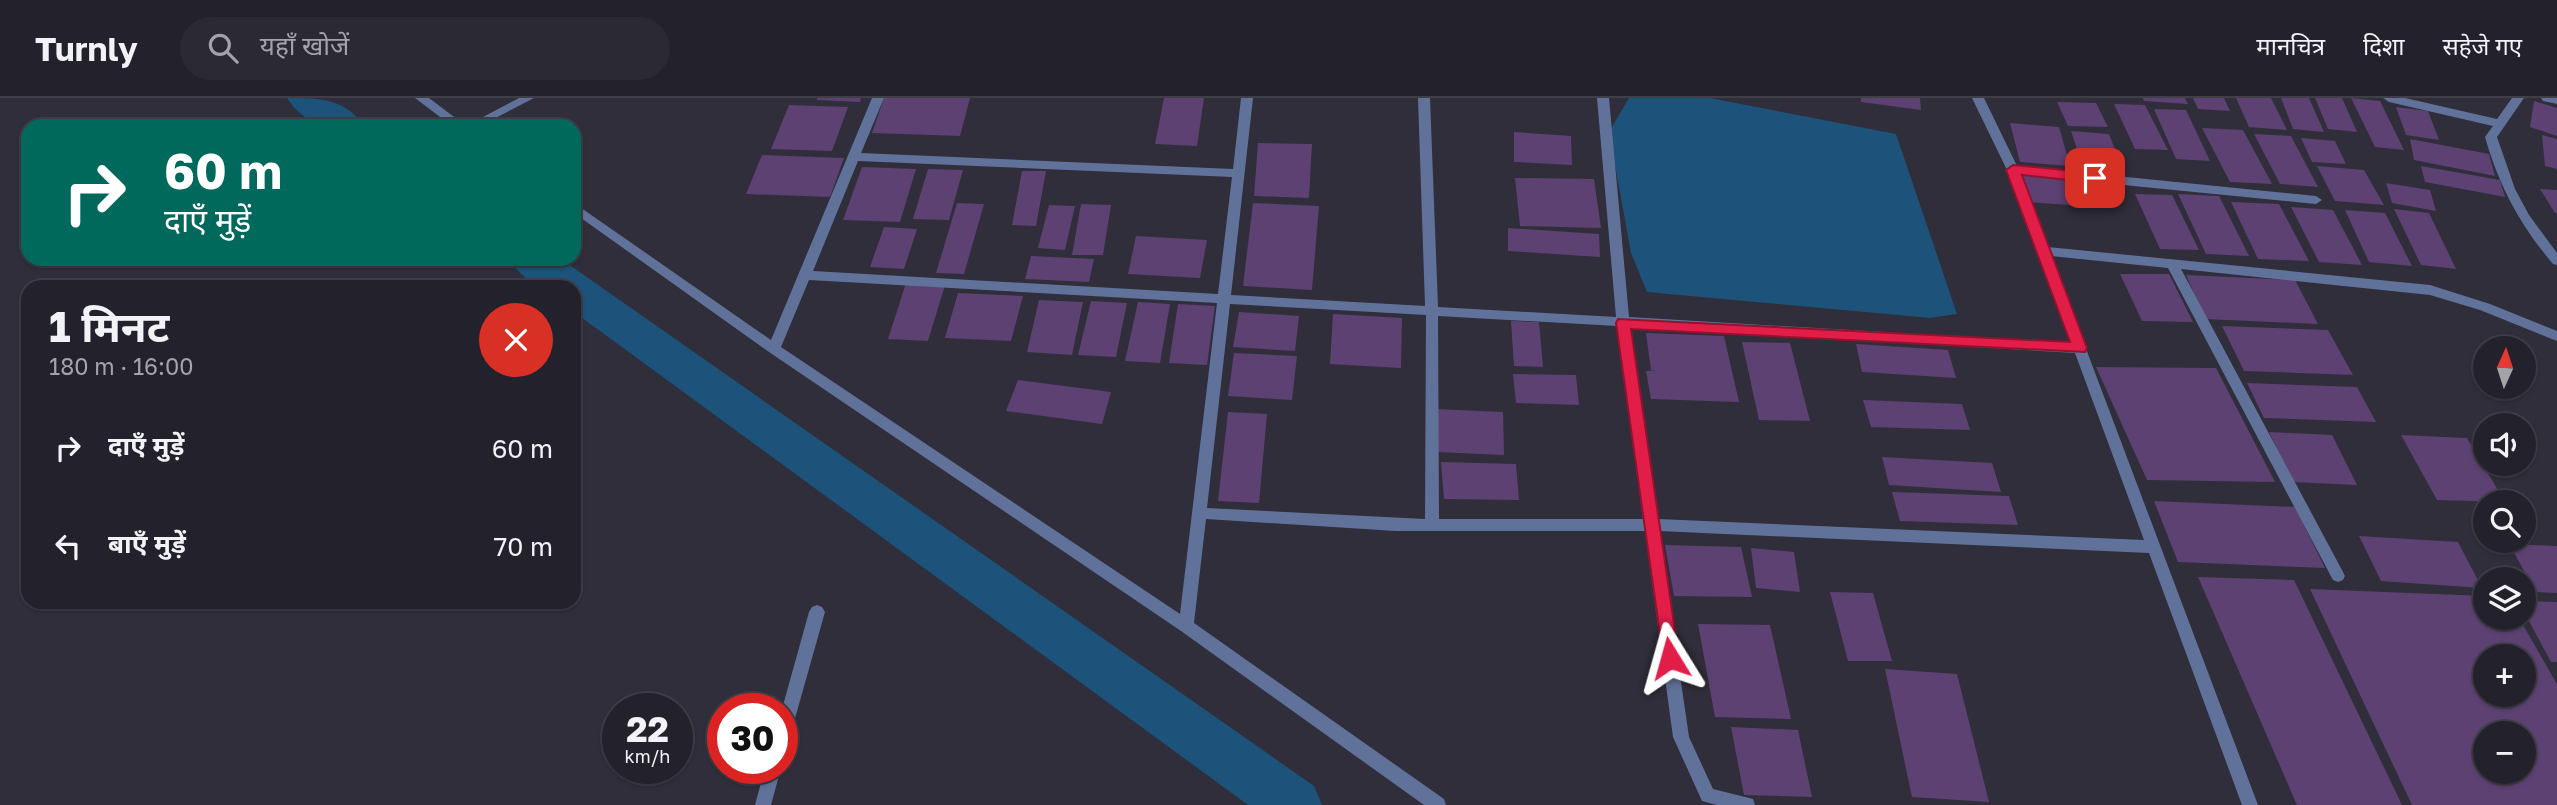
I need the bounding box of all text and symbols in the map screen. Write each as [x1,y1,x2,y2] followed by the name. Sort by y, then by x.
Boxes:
[180,17,670,80] search box
[35,29,138,68] text: Turnly
[204,29,242,67] icon: search
[260,30,349,61] text: यहाँ खोजें
[2256,31,2325,60] text: मानचित्र
[2363,31,2404,60] text: दिशा
[2442,31,2522,60] text: सहेजे गए
[164,141,282,200] text: 60 m
[49,147,140,238] icon: right
[2065,148,2125,208] pin
[2076,159,2114,197] icon: arrive
[164,201,251,239] text: दाएँ मुड़ें
[49,301,169,351] text: 1 मिनट
[479,303,553,377] button: close
[2473,336,2536,399] north arrow
[2473,336,2536,784] map controls
[49,352,193,380] text: 180 m · 16:00
[2473,413,2536,476] button: sound
[49,429,87,467] icon: right
[108,430,184,461] text: दाएँ मुड़ें
[492,433,553,464] text: 60 m
[2473,490,2536,553] button: search
[49,527,87,565] icon: left
[108,528,186,559] text: बाएँ मुड़ें
[494,531,553,562] text: 70 m
[2473,567,2536,630] button: layers
[1633,621,1707,695] position arrow
[2473,644,2536,707] button: +
[707,693,798,784] speed limit sign: 30
[626,708,669,750] text: 22
[2473,721,2536,784] button: −
[625,745,670,767] text: km/h

